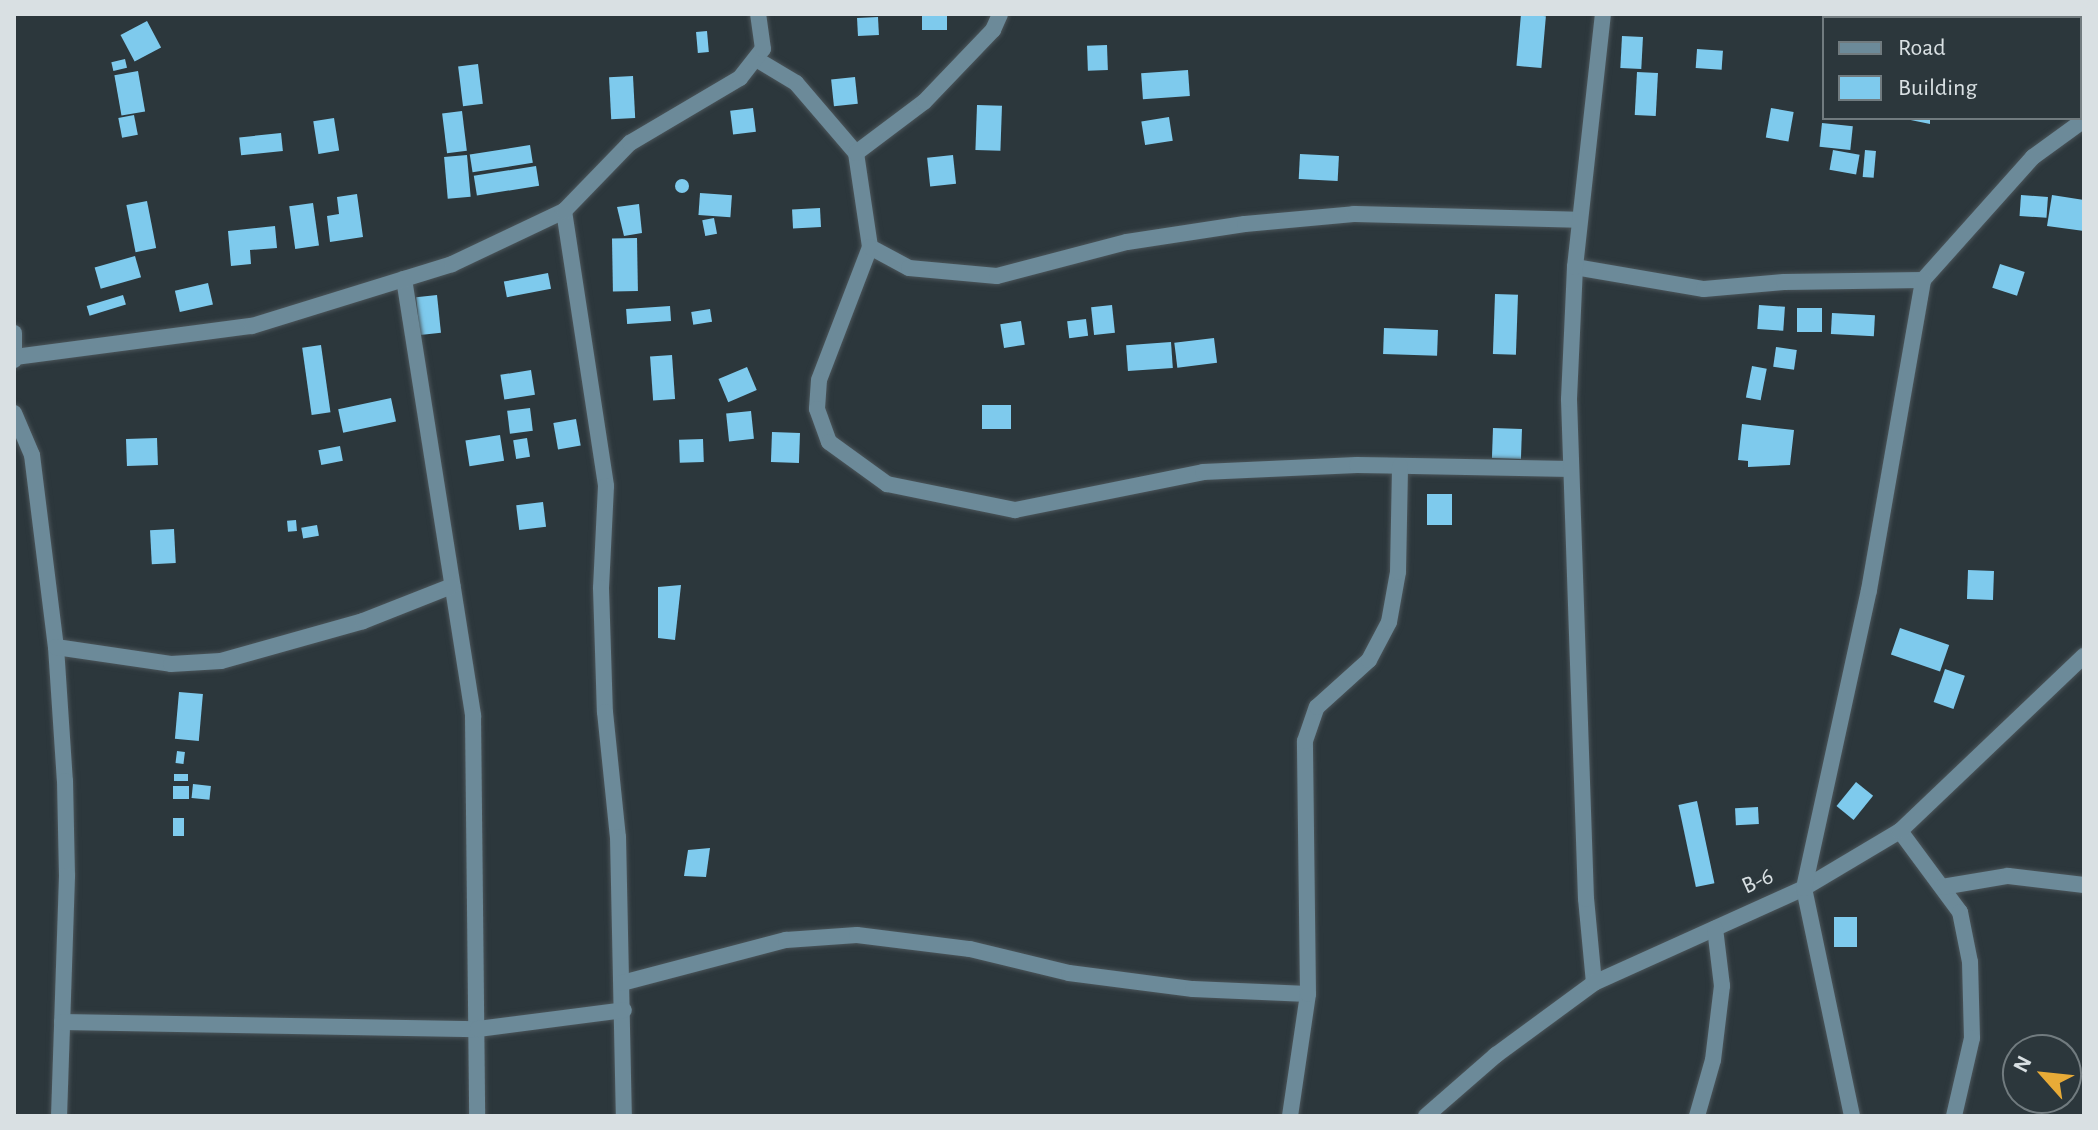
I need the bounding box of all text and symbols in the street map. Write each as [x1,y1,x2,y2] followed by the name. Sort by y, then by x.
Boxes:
[1822,16,2082,120] legend
[1898,36,1946,60] text: Road
[1898,76,1977,100] text: Building
[1738,862,1778,902] street label: B-6
[2002,1034,2082,1114] north arrow
[2009,1052,2036,1076] text: N

